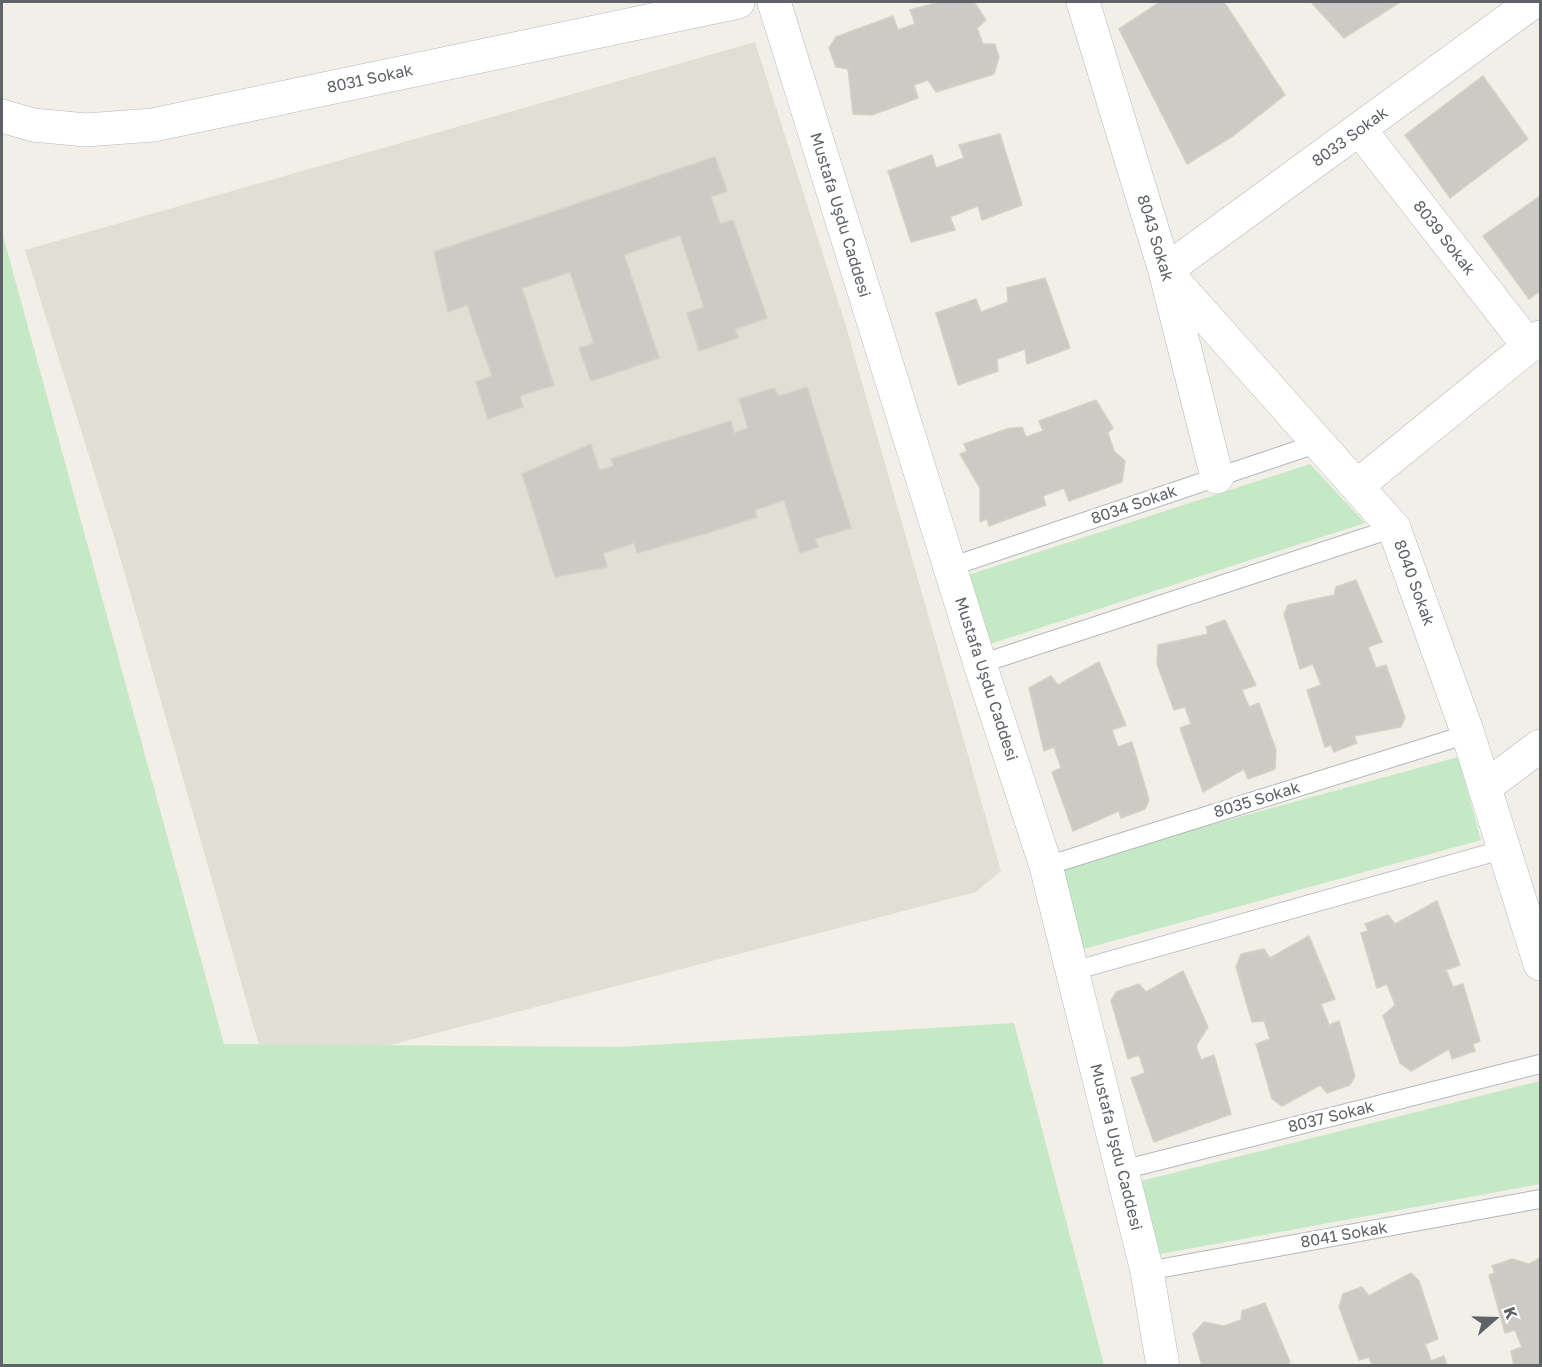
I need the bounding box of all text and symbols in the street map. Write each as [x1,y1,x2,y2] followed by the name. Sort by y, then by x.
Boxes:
[325,61,415,97] street label: 8031 Sokak
[1308,103,1392,171] street label: 8033 Sokak
[806,130,874,300] street label: Mustafa Uşdu Caddesi
[1133,192,1177,284] street label: 8043 Sokak
[1409,197,1479,279] street label: 8039 Sokak
[1089,481,1179,529] street label: 8034 Sokak
[1390,537,1438,629] street label: 8040 Sokak
[950,595,1022,763] street label: Mustafa Uşdu Caddesi
[1212,778,1302,822] street label: 8035 Sokak
[1086,1062,1146,1232] street label: Mustafa Uşdu Caddesi
[1286,1097,1376,1137] street label: 8037 Sokak
[1299,1218,1389,1252] street label: 8041 Sokak
[1464,1289,1524,1349] north arrow
[1500,1304,1522,1322] text: K

